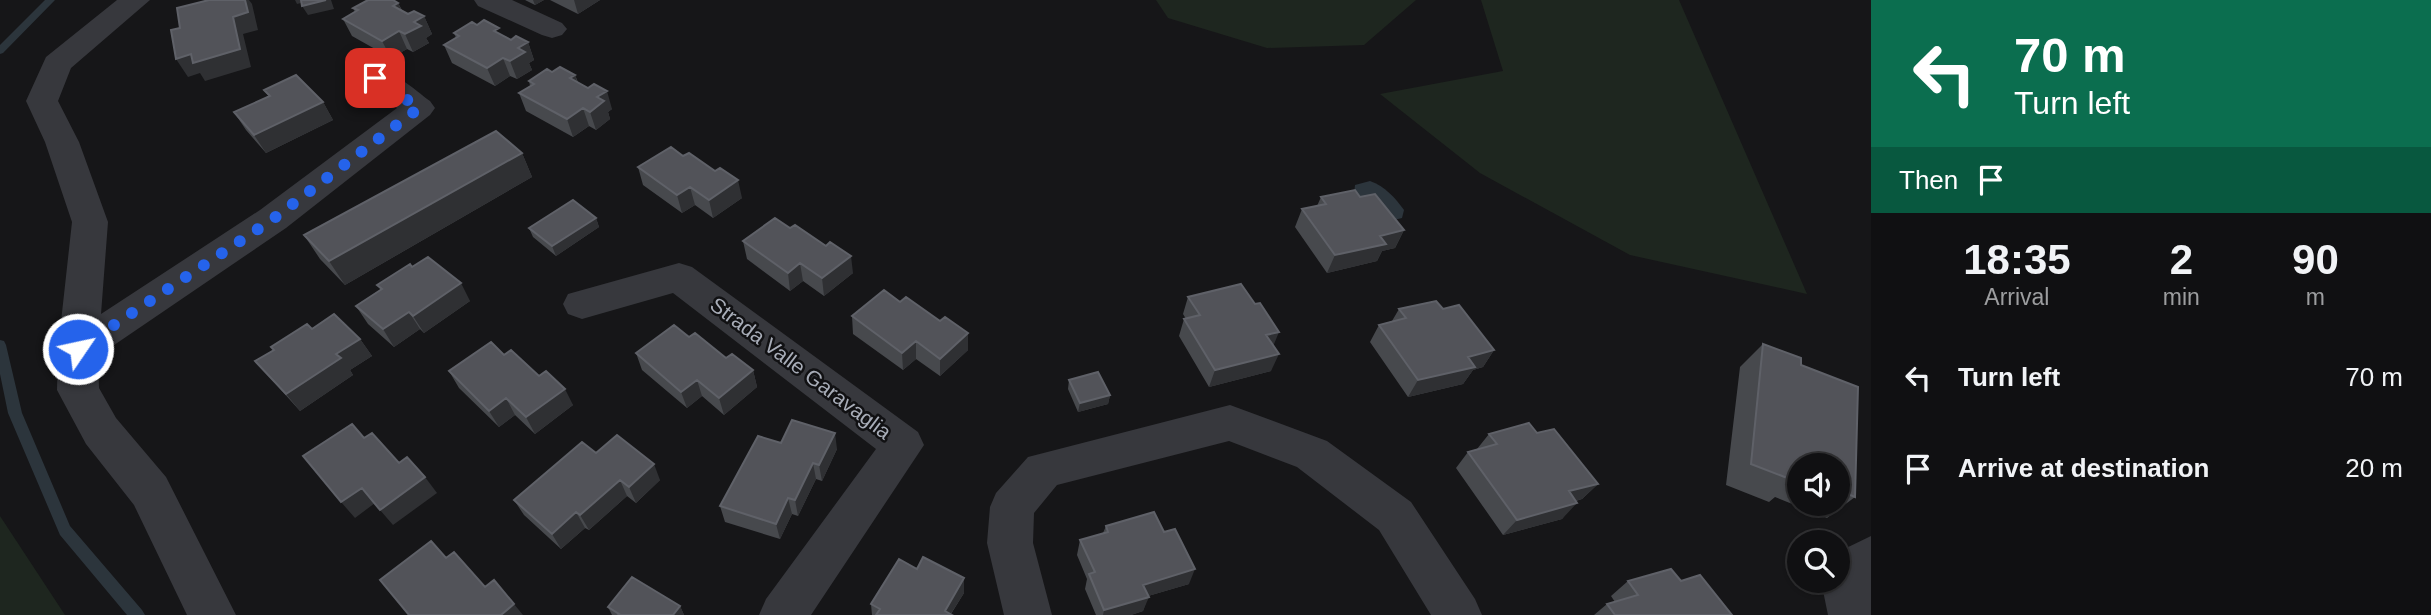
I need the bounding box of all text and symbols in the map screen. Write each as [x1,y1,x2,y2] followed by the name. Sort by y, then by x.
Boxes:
[1899,28,1990,119] icon: left
[2014,28,2126,82] text: 70 m
[345,48,405,108] pin
[356,59,394,97] icon: arrive
[2014,85,2130,121] text: Turn left
[1972,161,2010,199] icon: arrive
[1899,165,1958,195] text: Then
[1963,236,2071,283] text: 18:35
[2170,236,2193,283] text: 2
[2292,236,2339,283] text: 90
[1984,284,2049,310] text: Arrival
[2163,284,2200,310] text: min
[2306,284,2325,310] text: m
[706,293,896,444] street label: Strada Valle Garavaglia
[41,312,115,386] position arrow
[1899,359,1937,397] icon: left
[1958,362,2060,392] text: Turn left
[2345,362,2403,392] text: 70 m
[1899,450,1937,488] icon: arrive
[1787,453,1850,593] map controls
[1787,453,1850,516] button: sound
[1958,453,2209,483] text: Arrive at destination
[2345,453,2403,483] text: 20 m
[1787,530,1850,593] button: search

